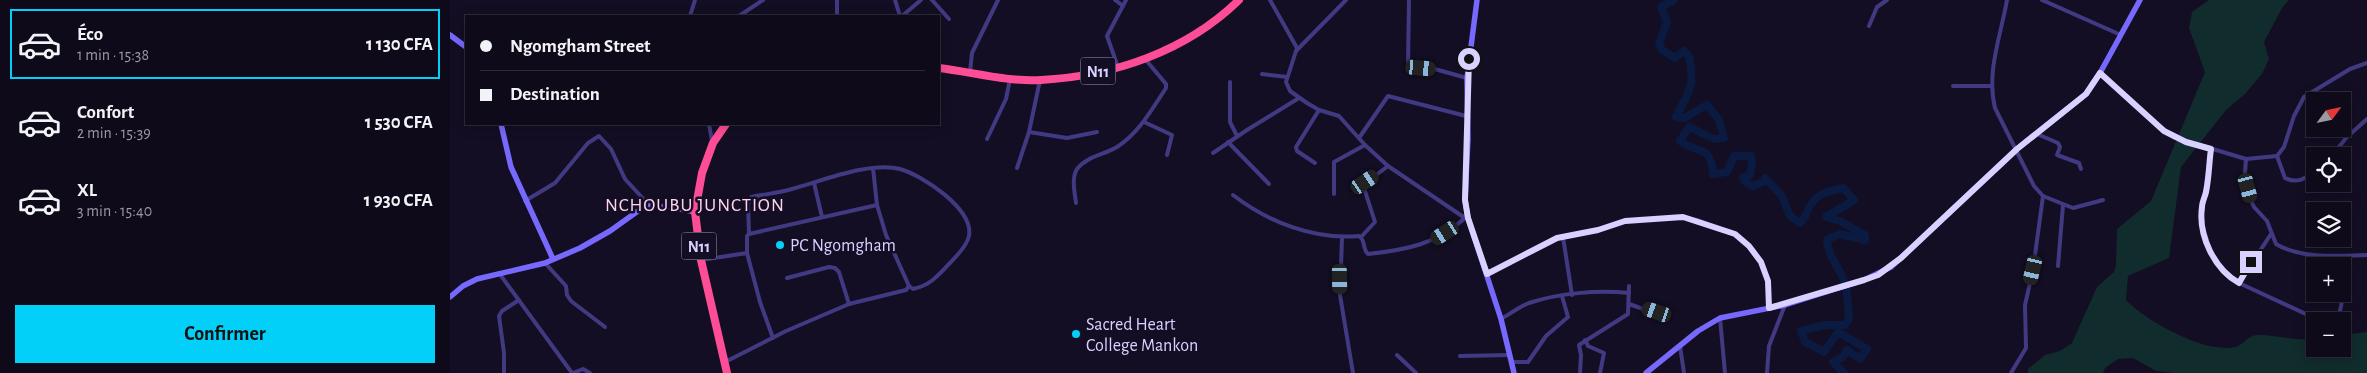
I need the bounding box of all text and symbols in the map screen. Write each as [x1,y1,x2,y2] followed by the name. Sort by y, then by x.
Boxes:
[17,22,62,67] icon: car
[77,25,103,44] text: Éco
[366,35,433,54] text: 1 130 CFA
[510,37,651,56] text: Ngomgham Street
[77,47,149,63] text: 1 min · 15:38
[1458,48,1480,70] route start
[1080,58,1116,84] road number: N11
[1405,59,1436,77] car
[510,85,600,104] text: Destination
[2306,92,2351,138] north arrow
[2306,92,2351,357] map controls
[17,100,62,145] icon: car
[77,103,134,122] text: Confort
[365,113,433,132] text: 1 530 CFA
[77,125,151,141] text: 2 min · 15:39
[2306,147,2351,192] button: locate
[1348,167,1381,197] car
[2236,172,2259,204] car
[17,178,62,223] icon: car
[77,181,97,200] text: XL
[364,191,433,210] text: 1 930 CFA
[605,196,785,215] district label: NCHOUBU JUNCTION
[2306,202,2351,247] button: layers
[77,203,152,219] text: 3 min · 15:40
[1428,219,1461,247] car
[682,232,716,260] road number: N11
[790,237,896,255] place label: PC Ngomgham
[774,239,786,251] marker: PC Ngomgham
[2240,251,2262,273] route end
[2022,254,2043,286] car
[2306,257,2351,302] button: +
[1332,264,1347,294] car
[1640,300,1673,324] car
[15,305,435,363] button: Confirmer
[2306,312,2351,357] button: −
[1086,316,1198,355] place label: Sacred Heart College Mankon
[1070,328,1082,340] marker: Sacred Heart College Mankon

